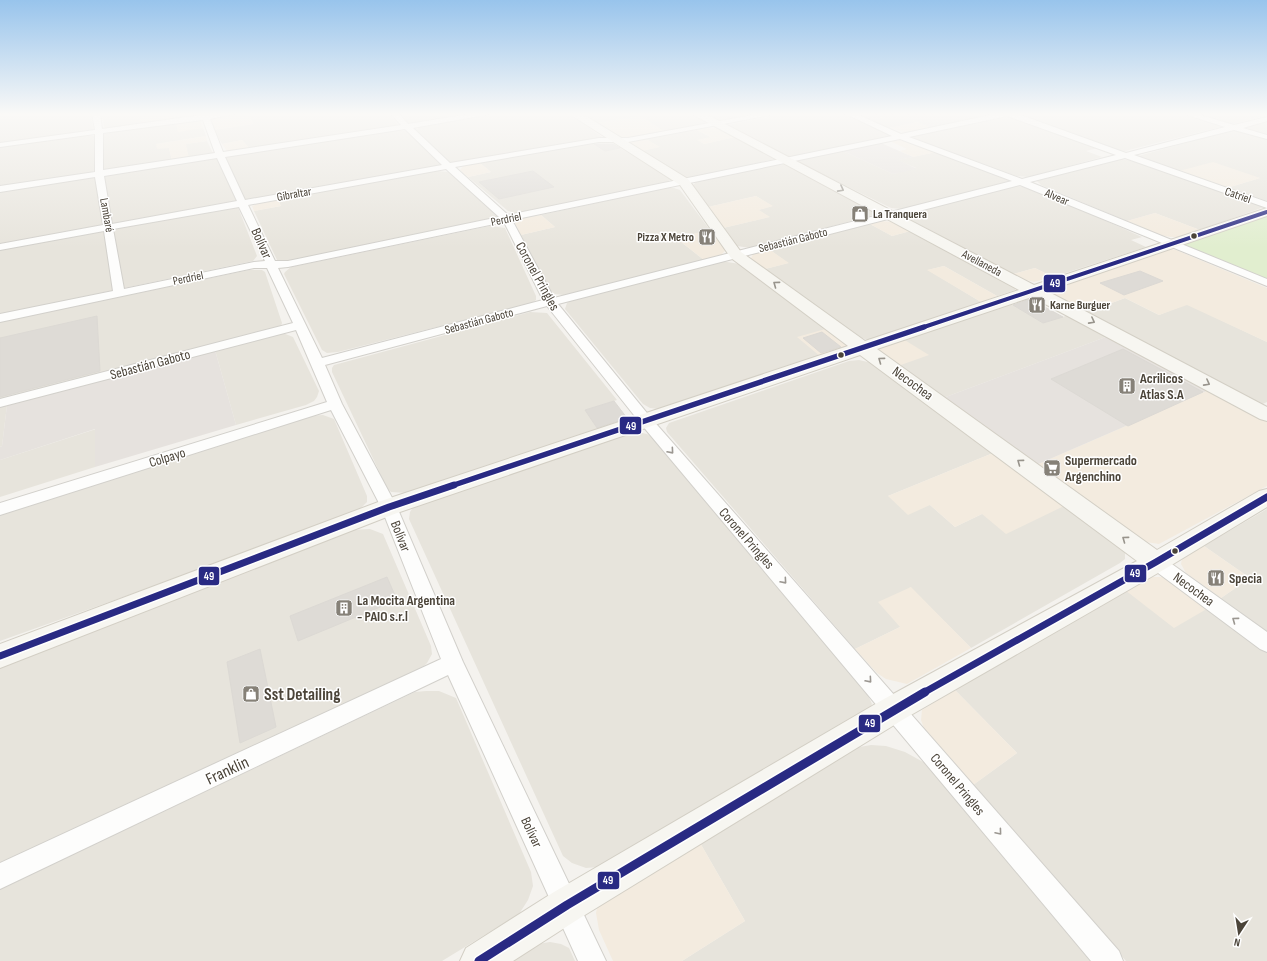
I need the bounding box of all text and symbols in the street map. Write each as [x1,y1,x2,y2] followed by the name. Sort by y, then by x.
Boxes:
[276,184,313,205] street label: Gibraltar
[837,184,845,192] one-way arrow
[1223,184,1253,207] street label: Catriel
[1041,185,1072,209] street label: Alvear
[96,197,117,234] street label: Lambaré
[850,204,870,224] shop icon: La Tranquera
[873,207,927,222] place label: La Tranquera
[489,209,523,230] street label: Perdriel
[247,225,276,261] street label: Bolívar
[757,225,829,256] street label: Sebastián Gaboto
[697,227,717,247] restaurant icon: Pizza X Metro
[637,230,694,245] place label: Pizza X Metro
[1189,231,1199,241] unlabelled marker
[512,239,563,314] street label: Coronel Pringles
[958,246,1005,280] street label: Avellaneda
[171,268,205,289] street label: Perdriel
[1043,274,1066,293] line badge: 49
[1050,277,1060,290] text: 49
[773,282,780,289] one-way arrow
[1027,295,1047,315] restaurant icon: Karne Burguer
[1050,298,1111,313] place label: Karne Burguer
[443,305,515,338] street label: Sebastián Gaboto
[1088,317,1096,324] one-way arrow
[108,346,192,383] street label: Sebastián Gaboto
[836,350,846,360] unlabelled marker
[879,358,886,365] one-way arrow
[889,363,937,404] street label: Necochea
[1139,370,1184,403] place label: Acrilicos Atlas S.A
[1117,376,1137,396] building icon: Acrilicos Atlas S.A
[1203,378,1210,385] one-way arrow
[619,416,642,435] line badge: 49
[626,420,636,433] text: 49
[147,444,188,471] street label: Colpayo
[667,446,674,454] one-way arrow
[1064,452,1137,485] place label: Supermercado Argenchino
[1042,458,1062,478] supermarket icon: Supermercado Argenchino
[1017,459,1024,467] one-way arrow
[715,504,778,573] street label: Coronel Pringles
[387,518,414,554] street label: Bolívar
[1122,537,1129,544] one-way arrow
[1170,546,1180,556] unlabelled marker
[1124,564,1147,583] line badge: 49
[198,566,220,586] line badge: 49
[1130,567,1140,580] text: 49
[1206,568,1226,588] restaurant icon: Specia
[1170,569,1218,610] street label: Necochea
[204,570,214,583] text: 49
[1229,570,1262,587] place label: Specia
[779,577,786,584] one-way arrow
[357,592,455,625] place label: La Mocita Argentina - PAIO s.r.l
[334,598,354,618] building icon: La Mocita Argentina - PAIO s.r.l
[1233,617,1240,624] one-way arrow
[864,675,871,682] one-way arrow
[241,684,261,704] shop icon: Sst Detailing
[264,685,340,705] place label: Sst Detailing
[858,714,881,733] line badge: 49
[865,717,875,730] text: 49
[927,750,989,819] street label: Coronel Pringles
[203,752,252,790] street label: Franklin
[517,814,546,850] street label: Bolívar
[994,827,1001,834] one-way arrow
[597,871,620,890] line badge: 49
[603,874,613,887] text: 49
[1219,913,1259,953] north arrow
[1233,935,1241,949] text: N

